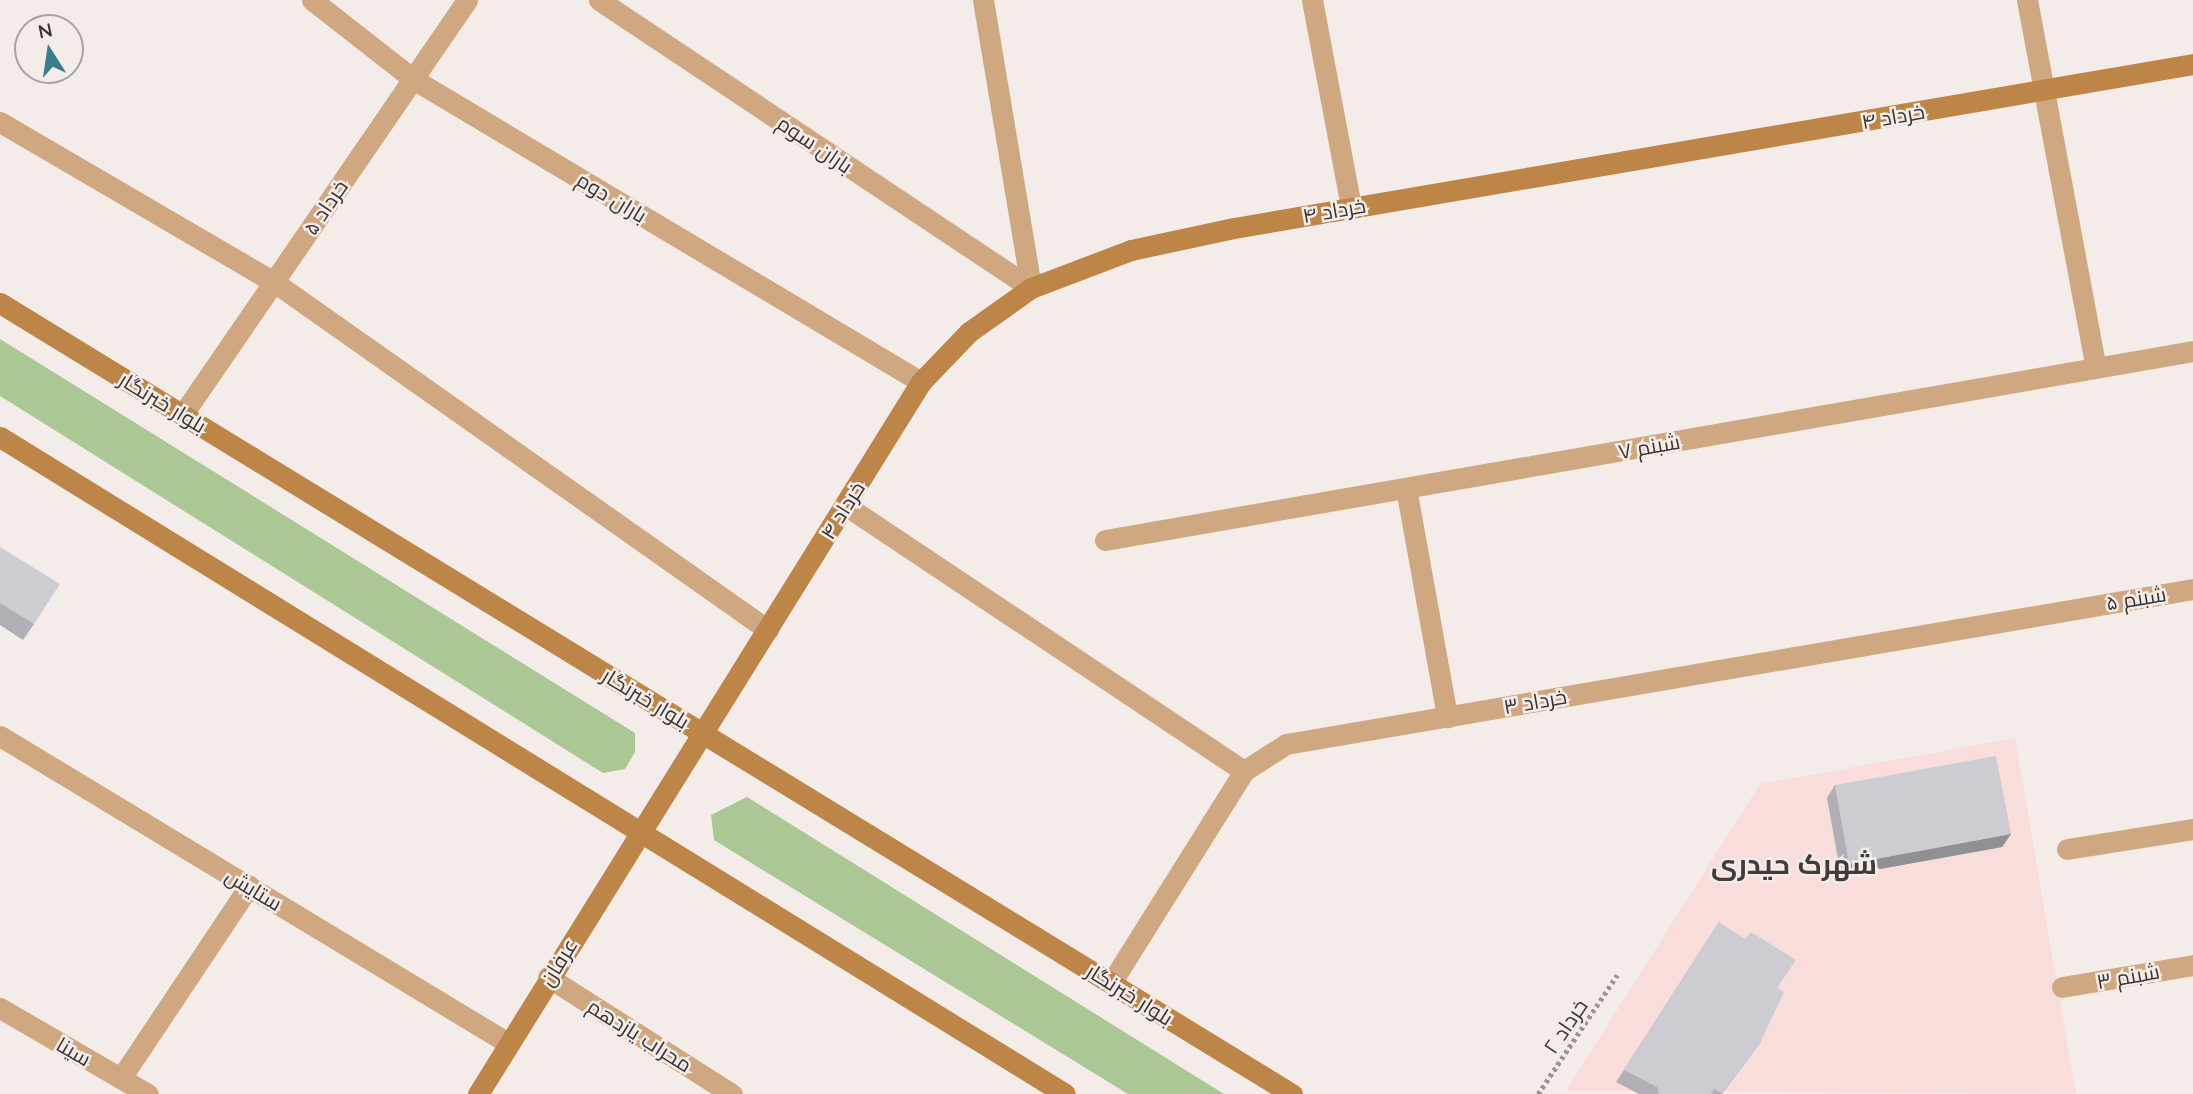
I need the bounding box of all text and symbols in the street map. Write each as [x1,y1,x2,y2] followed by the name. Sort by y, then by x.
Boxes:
[14,14,84,84] north arrow
[36,17,54,44] text: N
[1860,98,1926,134] street label: خرداد ۴
[773,110,857,178] street label: باران سوم
[572,166,652,228] street label: باران دوم
[297,175,353,239] street label: خرداد ۵
[1301,192,1367,228] street label: خرداد ۴
[115,366,211,438] street label: بلوار خبرنگار
[1616,428,1682,464] street label: شبنم ۷
[814,476,870,544] street label: خرداد ۴
[2104,581,2168,615] street label: شبنم ۵
[598,662,694,734] street label: بلوار خبرنگار
[1501,683,1569,719] street label: خرداد ۳
[1711,847,1877,881] district label: شهرک حیدری
[221,862,287,916] street label: ستایش
[534,933,582,991] street label: عرفان
[1082,958,1178,1030] street label: بلوار خبرنگار
[2095,958,2161,994] street label: شبنم ۳
[583,993,697,1077] street label: محراب یازدهم
[1538,994,1592,1058] street label: خرداد ۲
[52,1031,96,1071] street label: سینا

